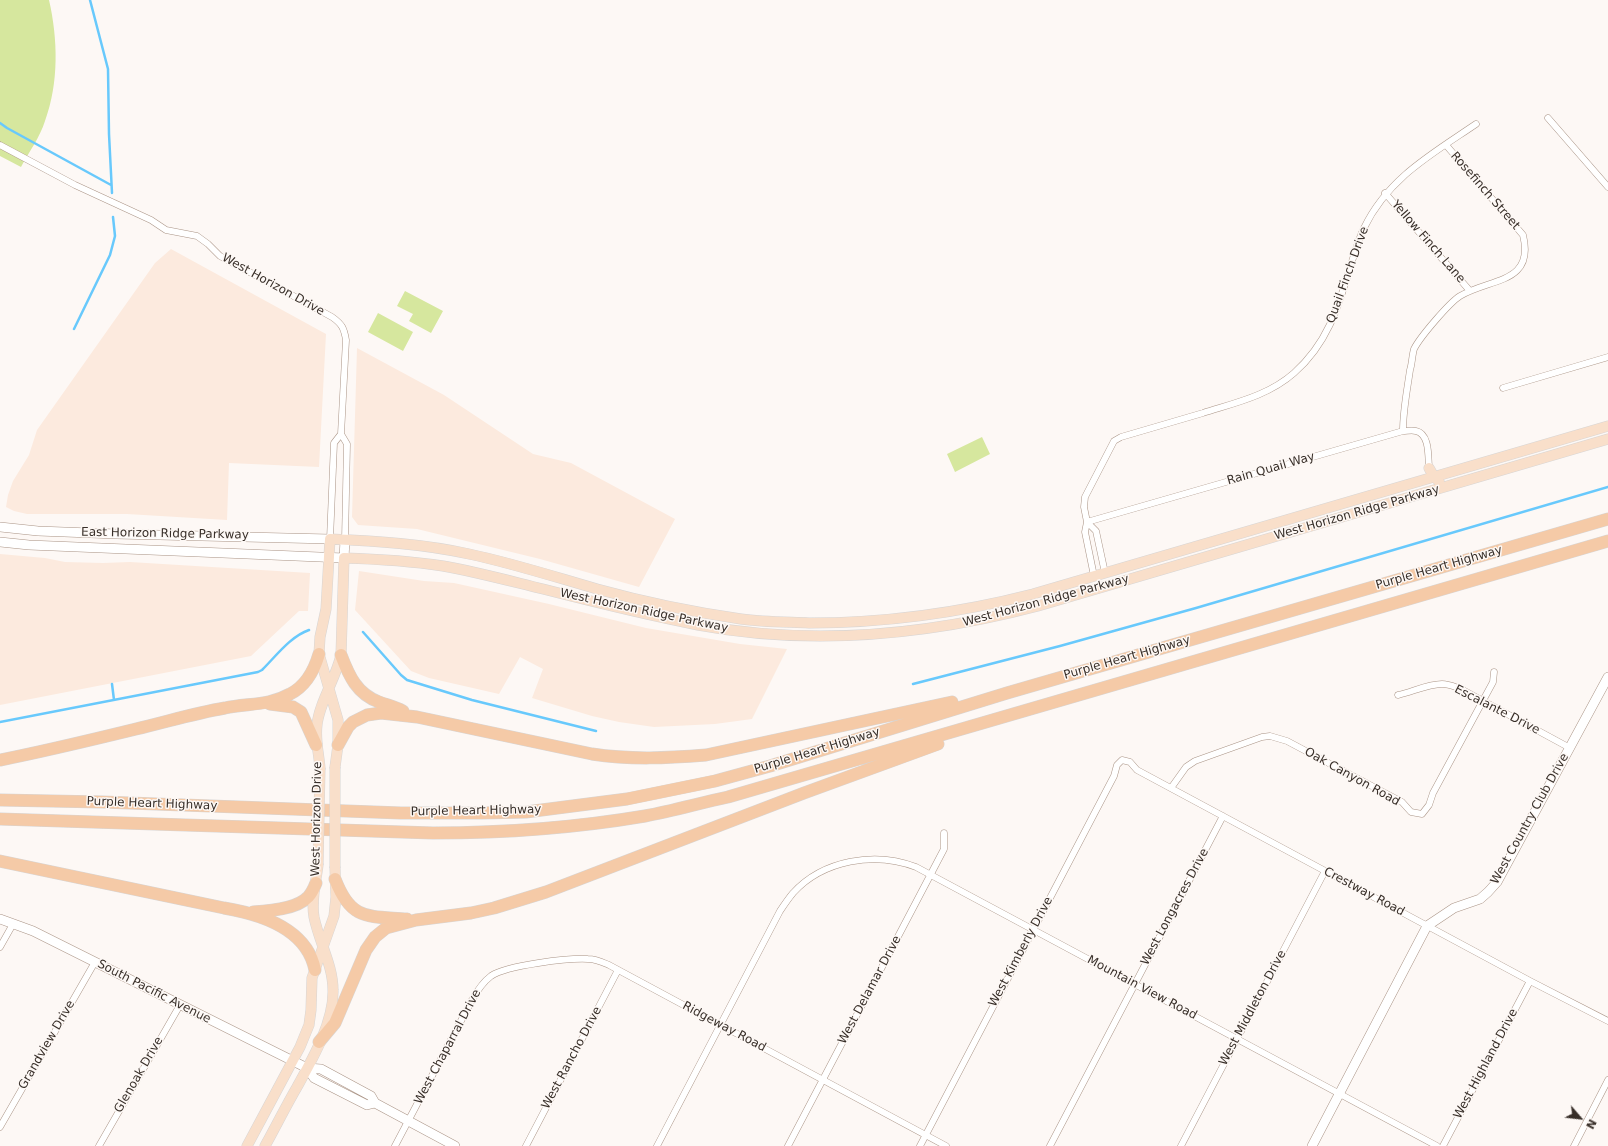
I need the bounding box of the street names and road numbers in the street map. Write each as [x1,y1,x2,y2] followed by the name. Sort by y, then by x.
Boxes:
[1447,149,1523,233] street label: Rosefinch Street
[1388,198,1468,286] street label: Yellow Finch Lane
[1324,225,1372,325] street label: Quail Finch Drive
[219,251,327,319] street label: West Horizon Drive
[1225,450,1317,488] street label: Rain Quail Way
[1273,482,1441,544] street label: West Horizon Ridge Parkway
[81,525,249,543] street label: East Horizon Ridge Parkway
[1374,543,1504,593] street label: Purple Heart Highway
[961,572,1131,630] street label: West Horizon Ridge Parkway
[559,586,729,636] street label: West Horizon Ridge Parkway
[1062,633,1192,683] street label: Purple Heart Highway
[1452,682,1542,738] street label: Escalante Drive
[752,725,882,777] street label: Purple Heart Highway
[1302,745,1402,809] street label: Oak Canyon Road
[1488,751,1572,887] street label: West Country Club Drive
[309,761,325,877] street label: West Horizon Drive
[86,795,218,813] street label: Purple Heart Highway
[410,803,542,819] street label: Purple Heart Highway
[1138,846,1212,968] street label: West Longacres Drive
[1321,865,1407,919] street label: Crestway Road
[986,895,1056,1009] street label: West Kimberly Drive
[835,933,905,1047] street label: West Delamar Drive
[1216,948,1290,1068] street label: West Middleton Drive
[1085,953,1199,1023] street label: Mountain View Road
[95,957,213,1027] street label: South Pacific Avenue
[412,987,484,1107] street label: West Chaparral Drive
[16,998,78,1092] street label: Grandview Drive
[680,999,768,1055] street label: Ridgeway Road
[539,1004,605,1112] street label: West Rancho Drive
[1451,1006,1521,1122] street label: West Highland Drive
[111,1035,167,1115] street label: Glenoak Drive

